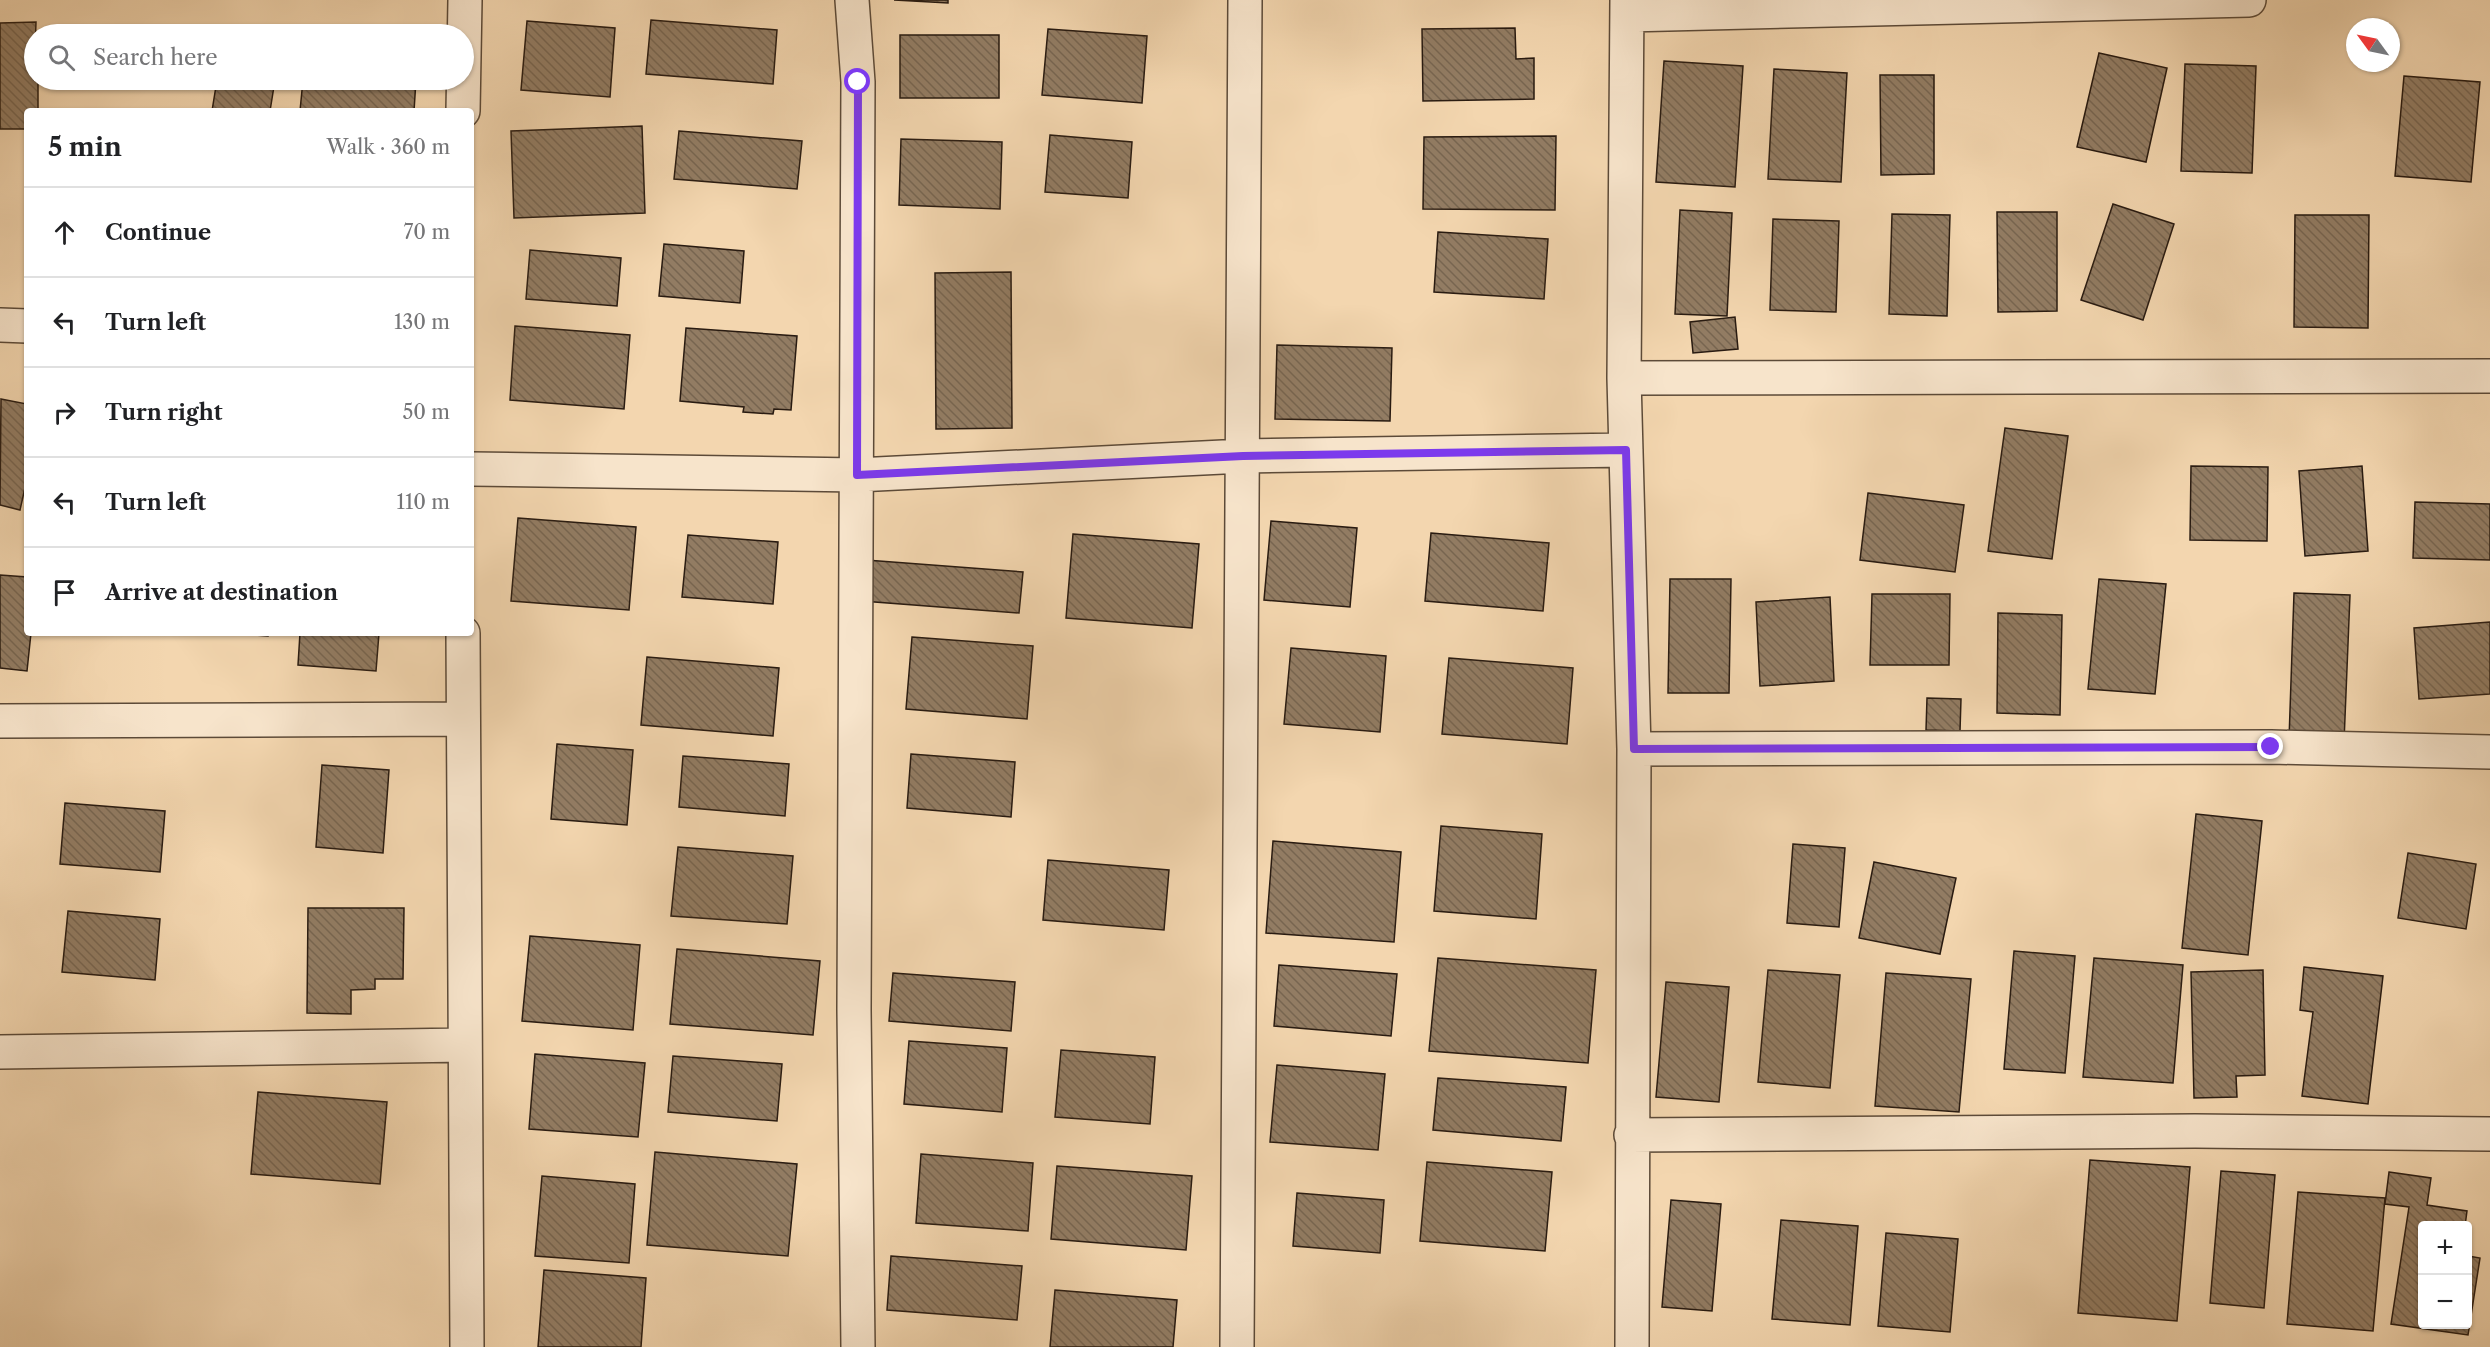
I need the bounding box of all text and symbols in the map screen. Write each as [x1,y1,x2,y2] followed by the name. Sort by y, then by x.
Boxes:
[2346,18,2400,72] north arrow
[24,24,474,90] search box
[45,41,78,74] icon: search
[93,44,218,71] text: Search here
[844,68,870,94] route start
[48,131,122,163] text: 5 min
[327,135,450,159] text: Walk · 360 m
[48,216,81,249] icon: ahead
[105,219,211,246] text: Continue
[404,220,450,244] text: 70 m
[48,306,81,339] icon: left
[105,309,206,336] text: Turn left
[394,310,450,334] text: 130 m
[48,396,81,429] icon: right
[105,399,223,426] text: Turn right
[403,400,450,424] text: 50 m
[48,486,81,519] icon: left
[105,489,206,516] text: Turn left
[397,490,450,514] text: 110 m
[48,576,81,609] icon: arrive
[105,579,338,606] text: Arrive at destination
[2257,733,2283,759] route end
[2418,1221,2472,1329] map controls
[2418,1221,2472,1275] button: +
[2418,1275,2472,1329] button: −

